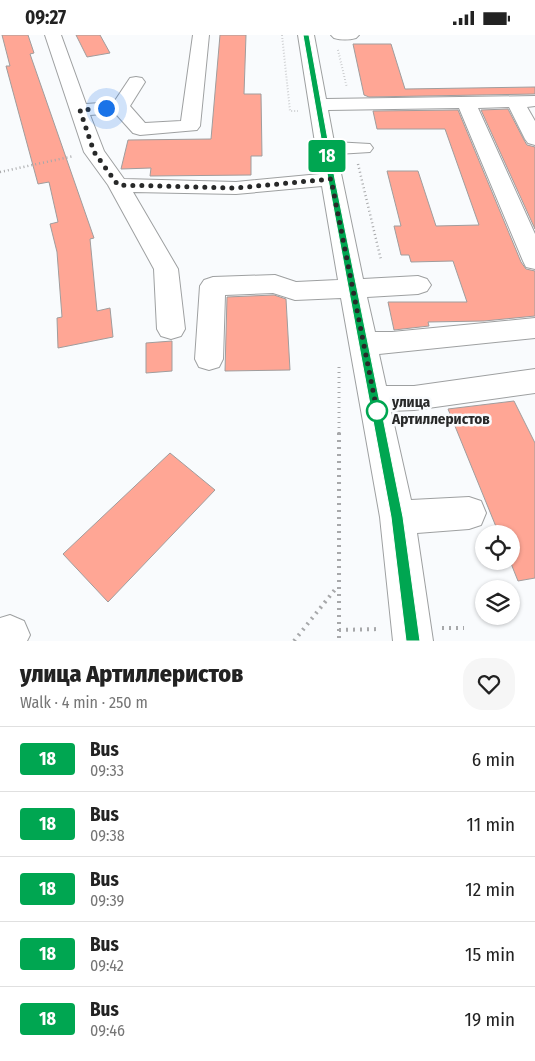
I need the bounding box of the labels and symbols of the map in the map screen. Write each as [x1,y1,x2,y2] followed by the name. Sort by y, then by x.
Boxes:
[94,96,119,121] your location
[304,140,350,172] line badge: 18
[391,393,490,428] place label: улица Артиллеристов
[366,400,388,422] marker: улица Артиллеристов

